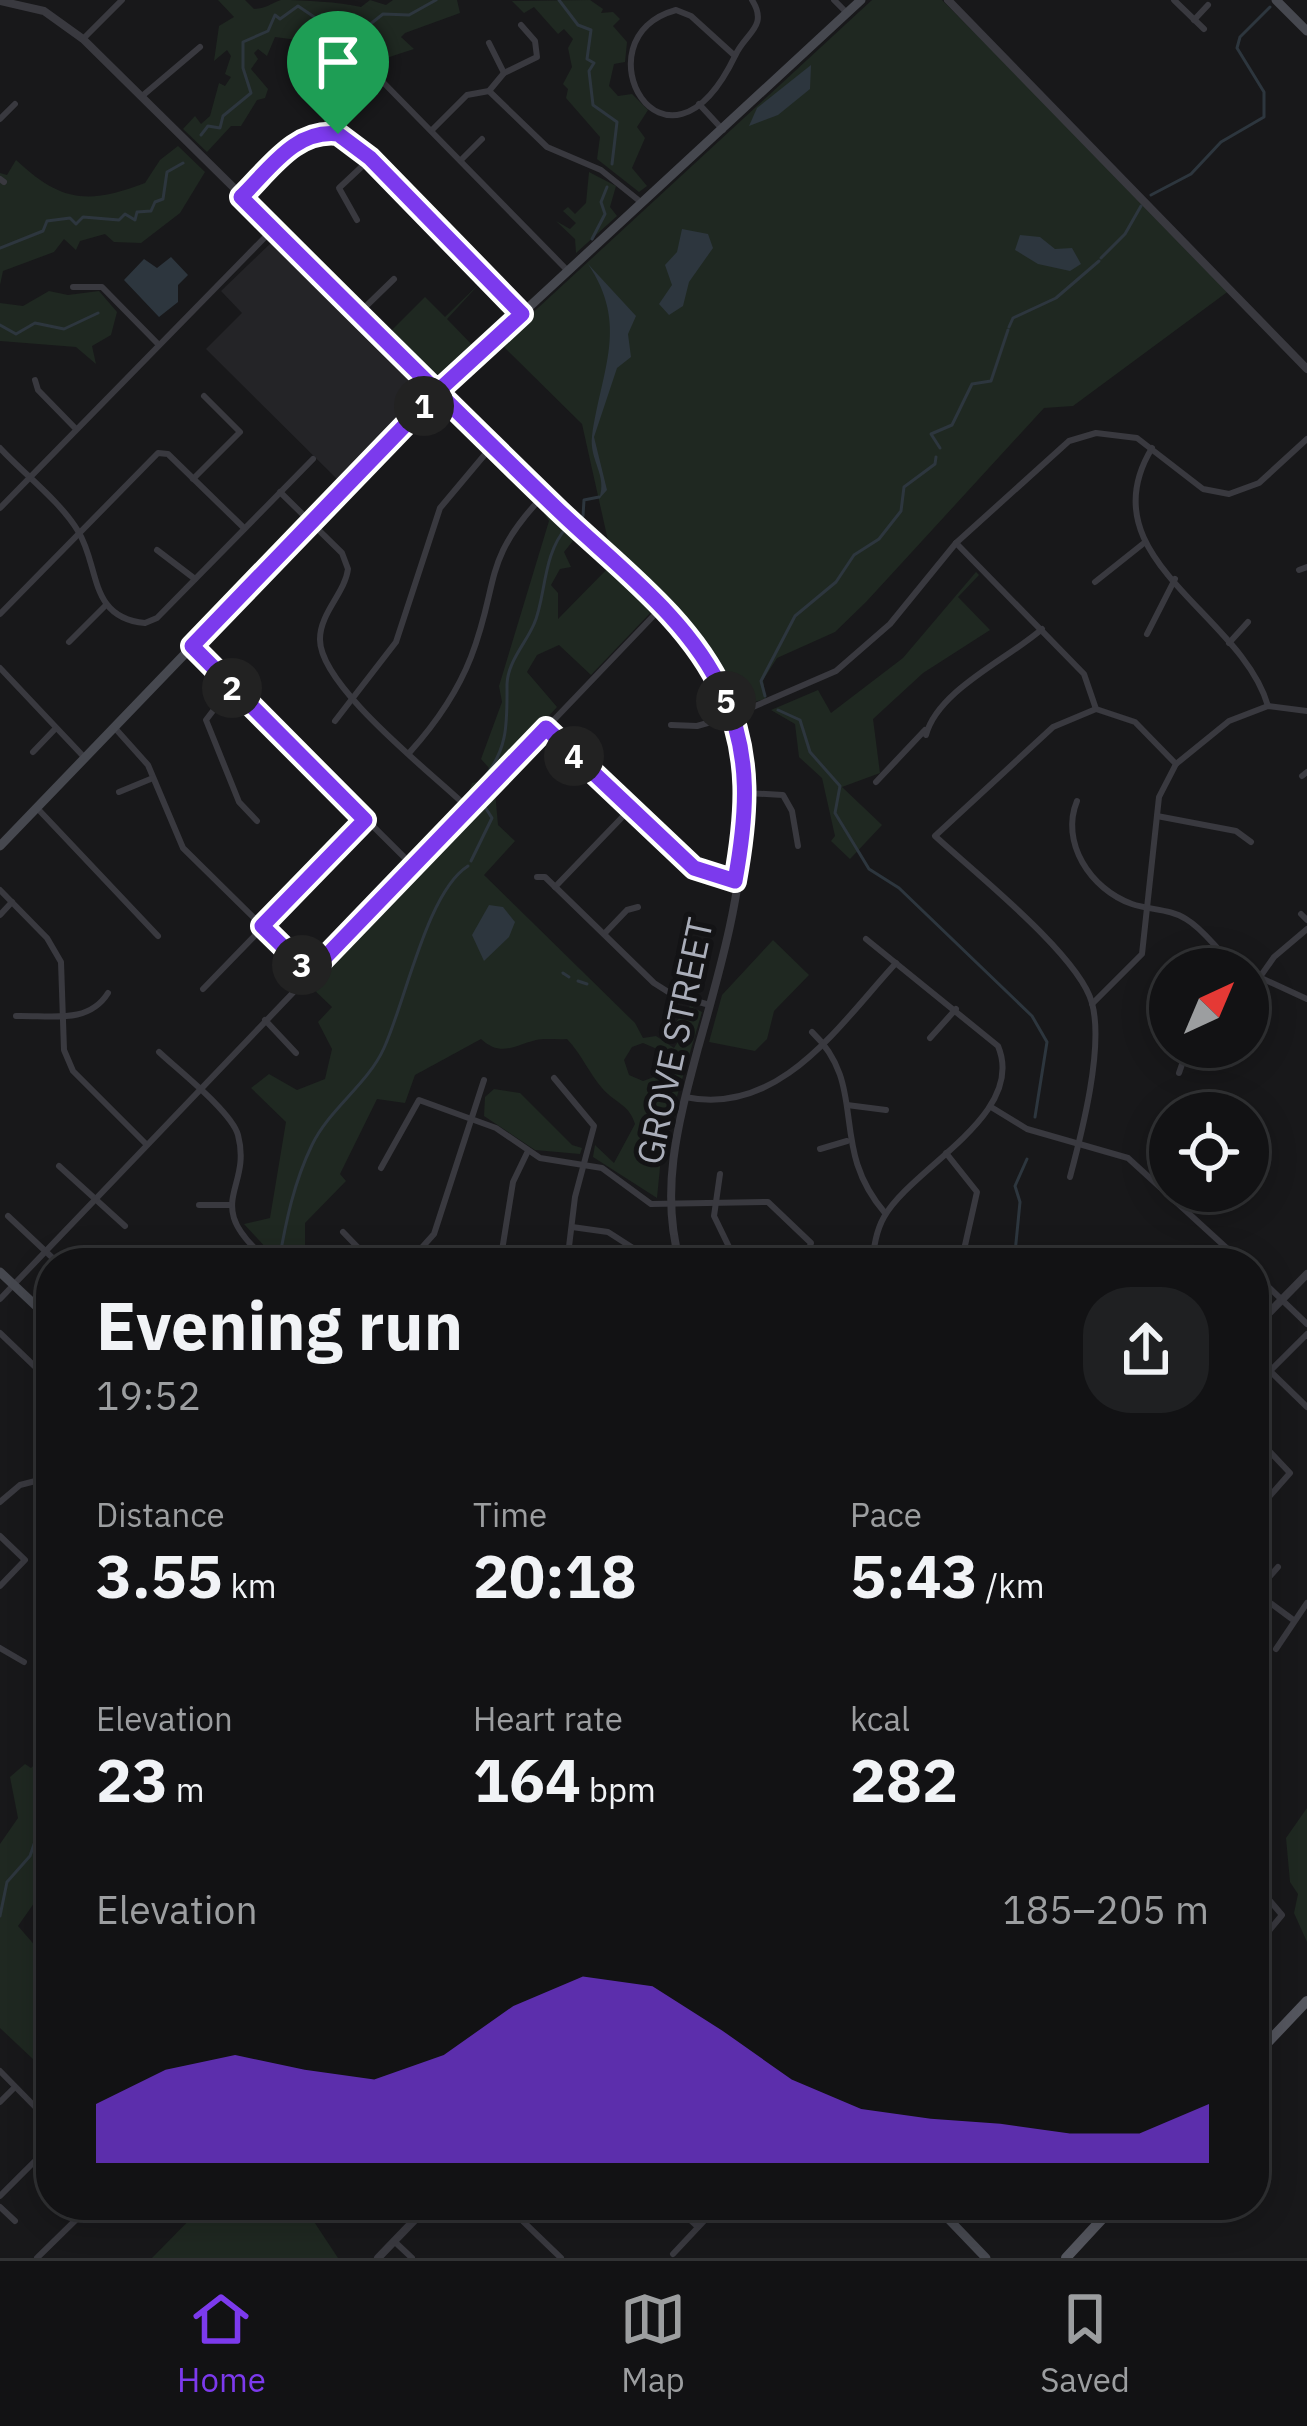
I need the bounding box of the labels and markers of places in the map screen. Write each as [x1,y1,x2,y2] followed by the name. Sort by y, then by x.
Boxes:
[287,11,389,134] pin
[394,376,454,436] pin: 1
[202,658,262,718] pin: 2
[696,671,756,731] pin: 5
[544,726,604,786] pin: 4
[272,935,332,995] pin: 3

